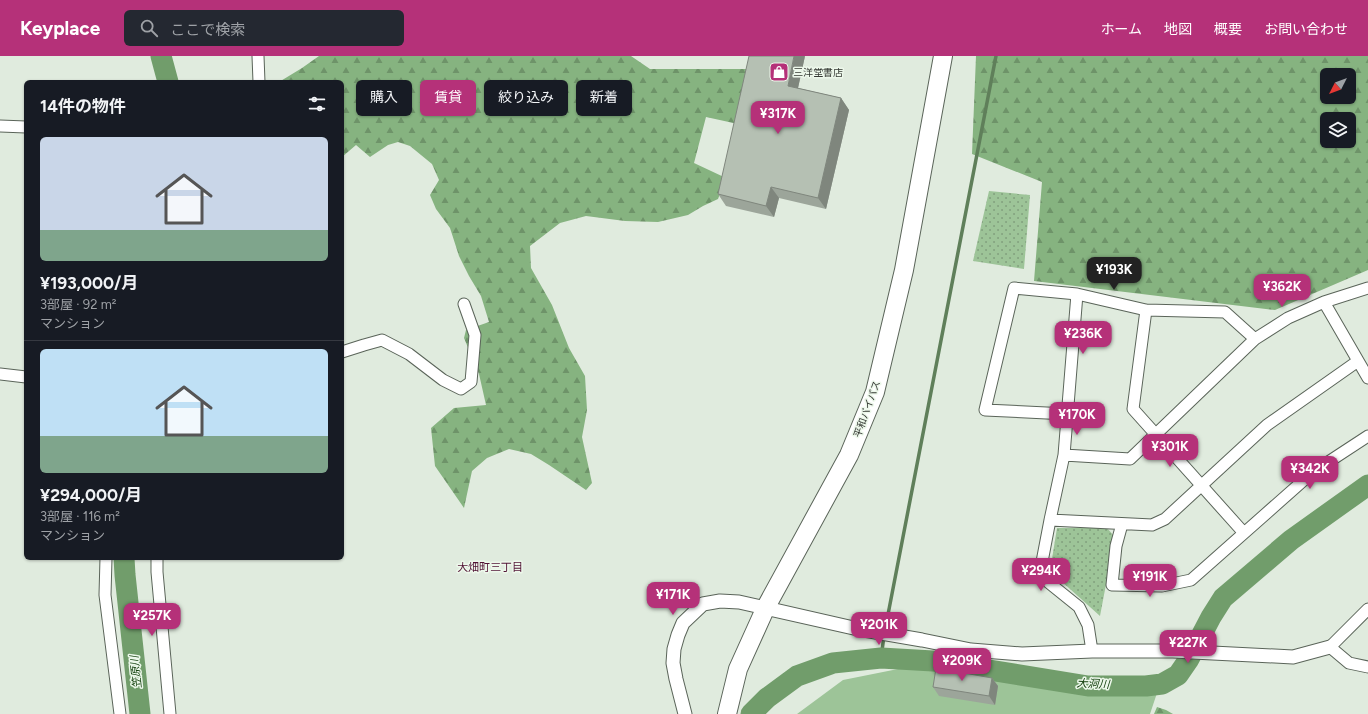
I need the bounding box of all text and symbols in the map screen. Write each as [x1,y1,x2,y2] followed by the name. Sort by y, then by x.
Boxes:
[124,10,404,46] search box
[20,17,100,40] text: Keyplace
[138,17,160,39] icon: search
[170,21,245,39] text: ここで検索
[1100,21,1142,38] text: ホーム
[1164,21,1192,38] text: 地図
[1214,21,1242,38] text: 概要
[1264,21,1348,38] text: お問い合わせ
[768,61,790,83] shop icon: 三洋堂書店
[793,66,843,79] place label: 三洋堂書店
[1320,68,1356,104] north arrow
[1320,68,1356,148] map controls
[356,80,412,116] chip: 購入
[420,80,476,116] chip: 賃貸
[484,80,568,116] chip: 絞り込み
[576,80,632,116] chip: 新着
[306,93,328,115] icon: filters
[40,96,126,116] text: 14件の物件
[750,101,806,135] pin: ¥317K
[760,106,796,121] text: ¥317K
[1320,112,1356,148] button: layers
[148,163,220,235] icon: home
[1086,257,1142,291] pin: ¥193K
[1096,262,1132,277] text: ¥193K
[40,273,138,293] text: ¥193,000/月
[1254,274,1310,308] pin: ¥362K
[1263,279,1301,294] text: ¥362K
[40,297,116,312] text: 3部屋 · 92 m²
[40,316,105,331] text: マンション
[1055,321,1111,355] pin: ¥236K
[1064,326,1102,341] text: ¥236K
[148,375,220,447] icon: home
[851,379,883,439] street label: 平和バイパス
[1049,402,1105,436] pin: ¥170K
[1058,407,1096,422] text: ¥170K
[1142,434,1198,468] pin: ¥301K
[1151,439,1189,454] text: ¥301K
[1282,456,1338,490] pin: ¥342K
[1290,461,1330,476] text: ¥342K
[40,485,142,505] text: ¥294,000/月
[40,509,120,524] text: 3部屋 · 116 m²
[40,528,105,543] text: マンション
[1013,558,1069,592] pin: ¥294K
[457,561,523,574] district label: 大畑町三丁目
[1021,563,1061,578] text: ¥294K
[1122,564,1178,598] pin: ¥191K
[1133,569,1167,584] text: ¥191K
[645,582,701,616] pin: ¥171K
[656,587,690,602] text: ¥171K
[124,603,180,637] pin: ¥257K
[133,608,171,623] text: ¥257K
[851,612,907,646] pin: ¥201K
[860,617,898,632] text: ¥201K
[1160,630,1216,664] pin: ¥227K
[1169,635,1207,650] text: ¥227K
[934,648,990,682] pin: ¥209K
[942,653,982,668] text: ¥209K
[128,654,144,689] water label: 笠原川
[1076,677,1111,691] water label: 大洞川

